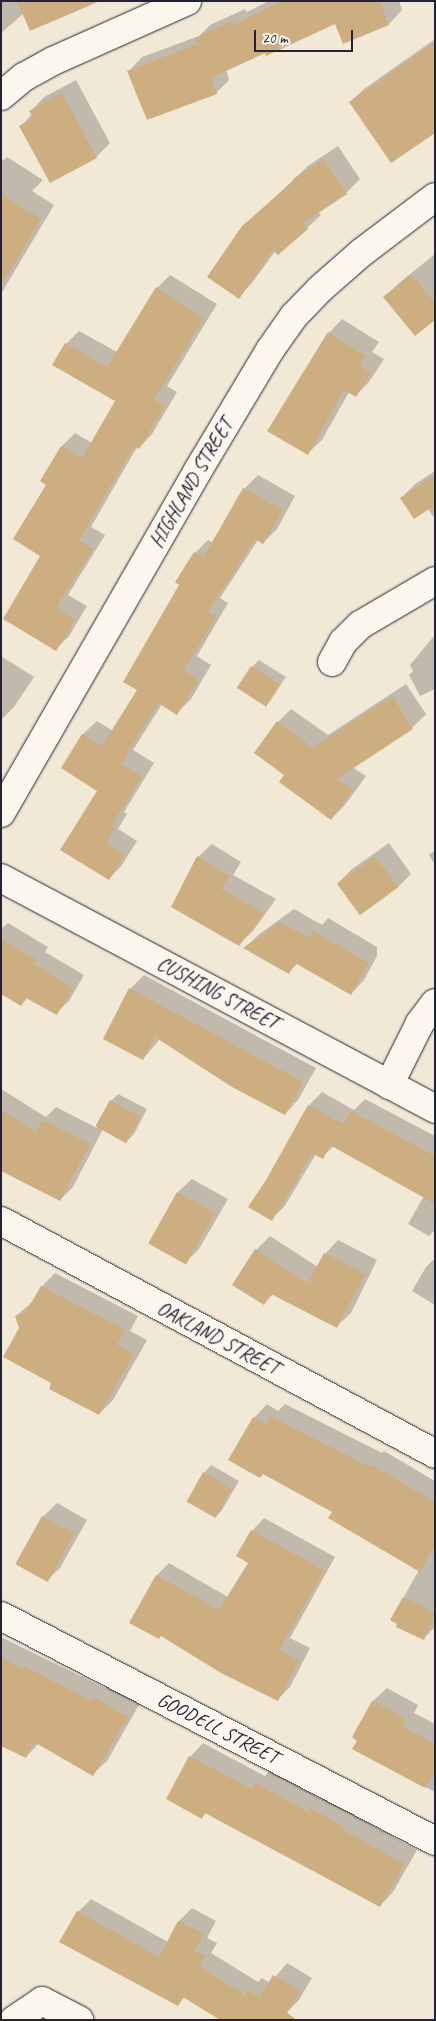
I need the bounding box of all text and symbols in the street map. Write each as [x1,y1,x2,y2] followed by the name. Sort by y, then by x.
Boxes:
[256,20,355,52] scale bar
[262,29,288,48] text: 20 m
[144,414,238,552] street label: HIGHLAND STREET
[153,951,283,1035] street label: CUSHING STREET
[153,1296,283,1380] street label: OAKLAND STREET
[154,1687,282,1769] street label: GOODELL STREET

